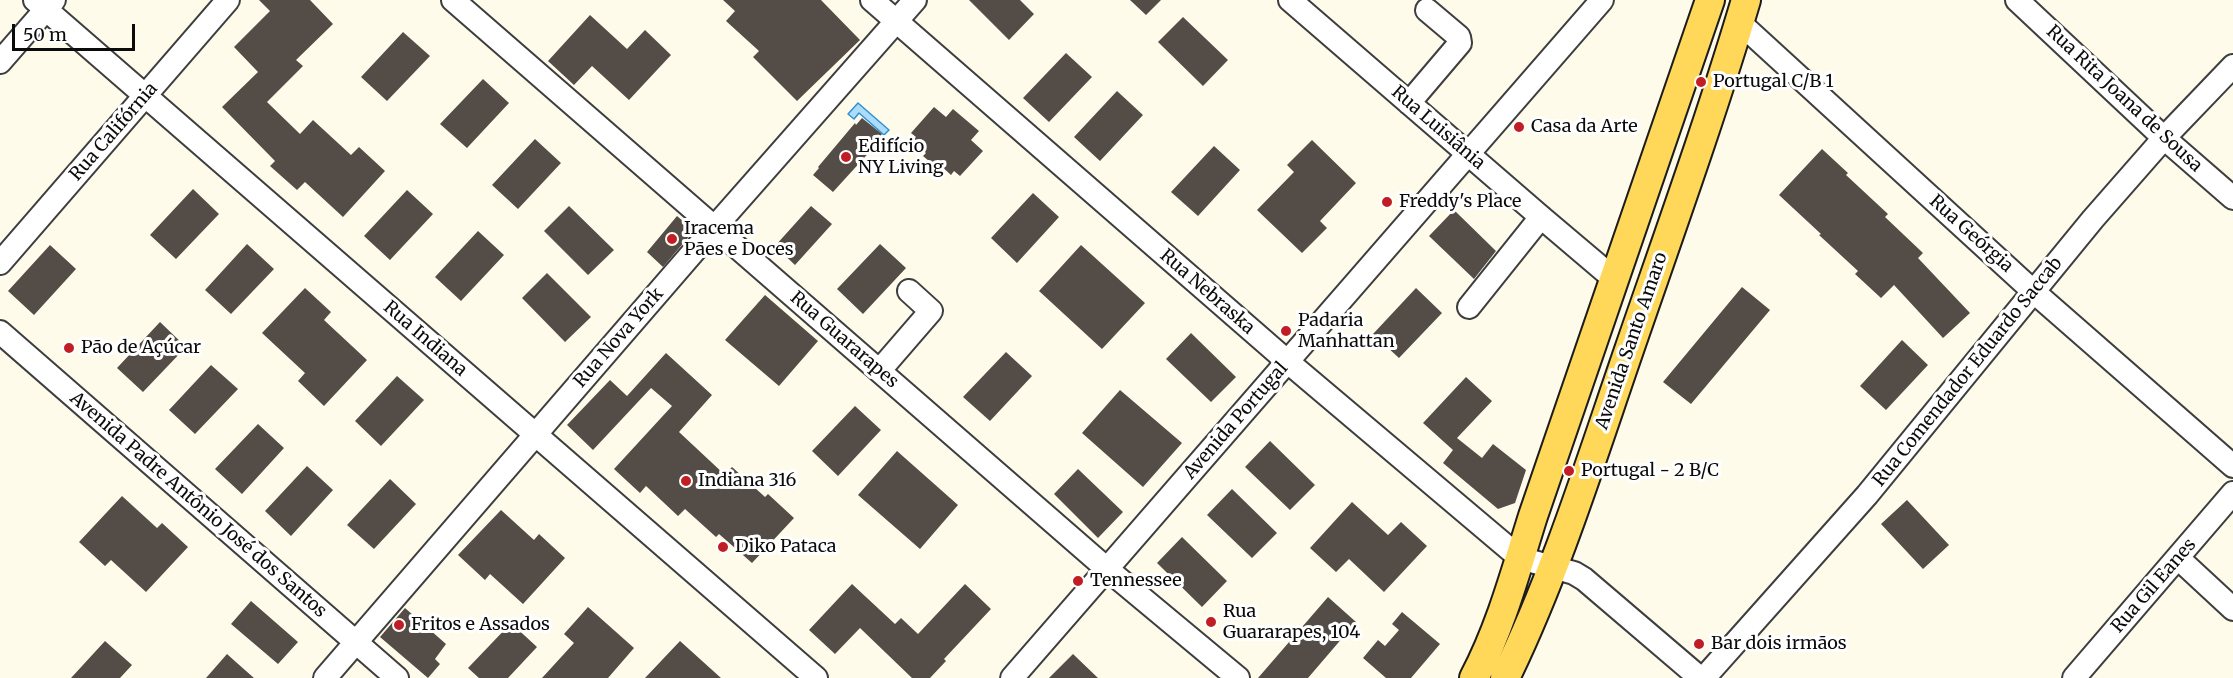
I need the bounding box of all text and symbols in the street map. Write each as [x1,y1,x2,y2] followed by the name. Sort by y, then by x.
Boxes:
[15,12,138,50] scale bar
[2042,21,2206,177] street label: Rua Rita Joana de Sousa
[23,23,67,46] text: 50 m
[1713,71,1834,93] place label: Portugal C/B 1
[1694,75,1708,89] marker: Portugal C/B 1
[66,79,162,185] street label: Rua Califórnia
[1387,81,1489,175] street label: Rua Luisiânia
[1531,116,1638,138] place label: Casa da Arte
[1512,120,1526,134] marker: Casa da Arte
[858,136,944,178] place label: Edifício NY Living
[839,150,853,164] marker: Edifício NY Living
[1399,191,1522,213] place label: Freddy's Place
[1925,191,2017,277] street label: Rua Geórgia
[1380,195,1394,209] marker: Freddy's Place
[684,218,794,260] place label: Iracema Pães e Doces
[665,232,679,246] marker: Iracema Pães e Doces
[1155,245,1259,339] street label: Rua Nebraska
[1592,250,1672,432] street label: Avenida Santo Amaro
[1869,253,2067,491] street label: Rua Comendador Eduardo Saccab
[570,284,668,392] street label: Rua Nova York
[785,287,903,393] street label: Rua Guararapes
[379,297,471,381] street label: Rua Indiana
[1298,310,1395,352] place label: Padaria Manhattan
[1279,324,1293,338] marker: Padaria Manhattan
[81,337,201,359] place label: Pão de Açúcar
[62,341,76,355] marker: Pão de Açúcar
[1179,358,1293,484] street label: Avenida Portugal
[65,388,331,622] street label: Avenida Padre Antônio José dos Santos
[1581,460,1719,482] place label: Portugal - 2 B/C
[1562,464,1576,478] marker: Portugal - 2 B/C
[698,470,796,492] place label: Indiana 316
[679,474,693,488] marker: Indiana 316
[2107,534,2201,638] street label: Rua Gil Eanes
[735,536,836,558] place label: Diko Pataca
[716,540,730,554] marker: Diko Pataca
[1090,570,1182,592] place label: Tennessee
[1071,574,1085,588] marker: Tennessee
[1223,601,1360,644] place label: Rua Guararapes, 104
[411,614,550,636] place label: Fritos e Assados
[1204,615,1218,629] marker: Rua Guararapes, 104
[392,618,406,632] marker: Fritos e Assados
[1711,633,1847,655] place label: Bar dois irmãos
[1692,637,1706,651] marker: Bar dois irmãos

